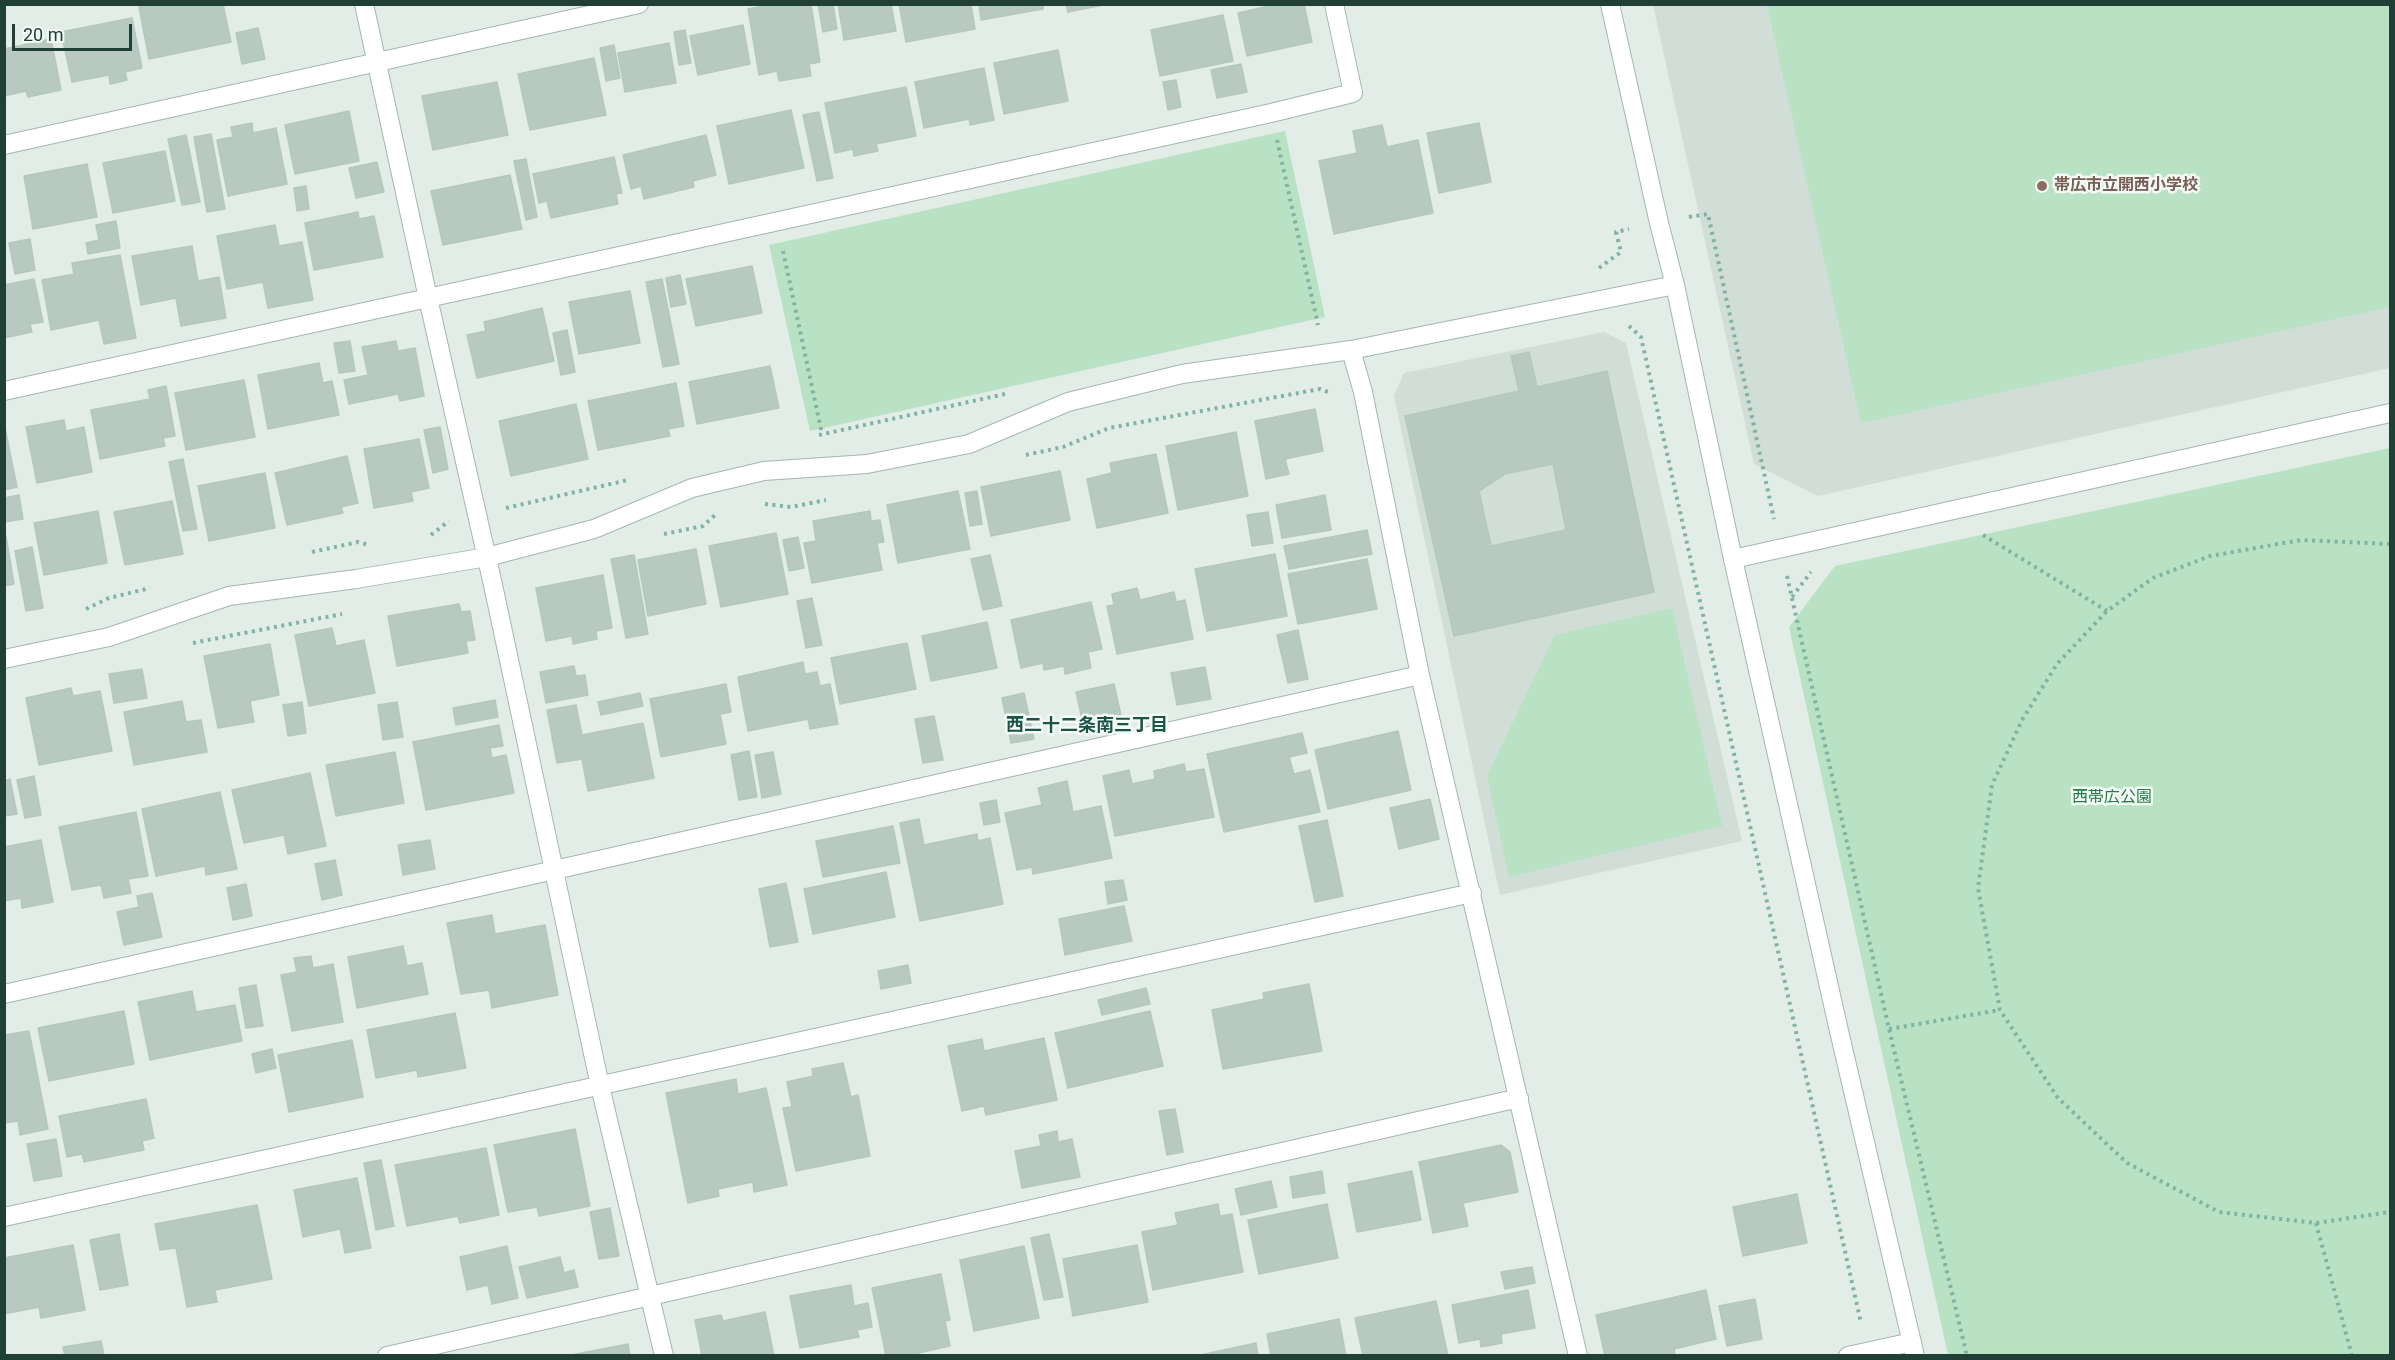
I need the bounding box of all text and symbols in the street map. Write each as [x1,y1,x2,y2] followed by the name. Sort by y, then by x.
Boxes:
[15,12,135,50] scale bar
[23,24,63,45] text: 20 m
[2054,176,2198,196] place label: 帯広市立開西小学校
[2035,179,2049,193] marker: 帯広市立開西小学校
[1006,715,1168,737] district label: 西二十二条南三丁目
[2072,788,2152,808] park label: 西帯広公園

